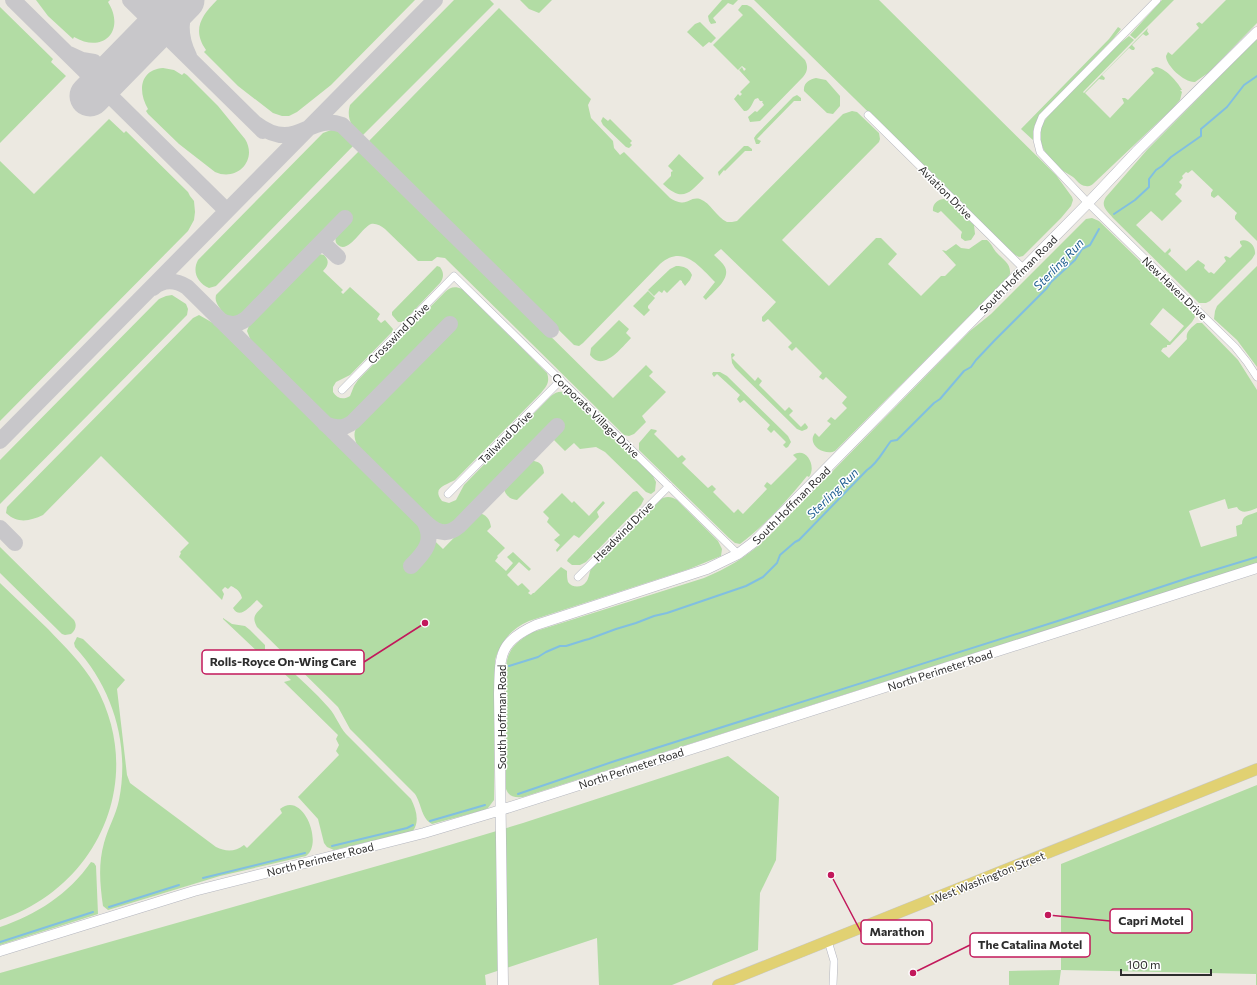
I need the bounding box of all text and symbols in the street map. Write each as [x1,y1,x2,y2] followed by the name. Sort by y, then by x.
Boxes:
[917,163,976,222] street label: Aviation Drive
[976,232,1060,316] street label: South Hoffman Road
[1030,235,1086,293] water label: Sterling Run
[1140,254,1210,322] street label: New Haven Drive
[365,300,431,366] street label: Crosswind Drive
[550,370,642,460] street label: Corporate Village Drive
[475,407,535,467] street label: Tailwind Drive
[749,463,833,547] street label: South Hoffman Road
[803,465,861,521] water label: Sterling Run
[590,498,656,564] street label: Headwind Drive
[886,647,994,693] street label: North Perimeter Road
[202,650,364,674] callout: Rolls-Royce On-Wing Care
[210,654,356,668] text: Rolls-Royce On-Wing Care
[495,665,508,769] street label: South Hoffman Road
[577,745,685,791] street label: North Perimeter Road
[265,839,375,879] street label: North Perimeter Road
[929,848,1047,906] street label: West Washington Street
[1110,909,1192,933] callout: Capri Motel
[1118,913,1184,927] text: Capri Motel
[861,920,932,944] callout: Marathon
[869,924,925,938] text: Marathon
[970,933,1090,957] callout: The Catalina Motel
[978,937,1082,951] text: The Catalina Motel
[1121,951,1211,977] scale bar
[1127,957,1161,971] text: 100 m

